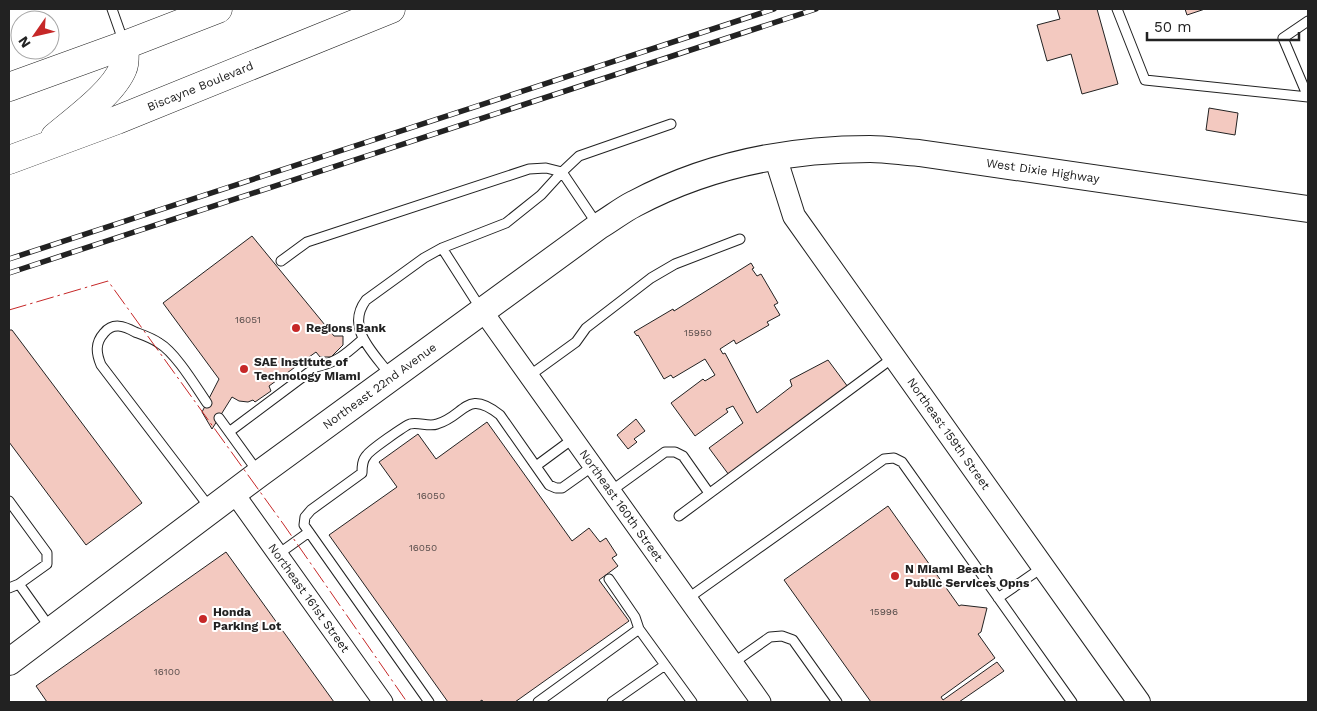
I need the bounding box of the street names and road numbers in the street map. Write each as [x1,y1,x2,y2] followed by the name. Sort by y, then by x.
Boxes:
[145,59,255,114] street label: Biscayne Boulevard
[985,156,1101,186] street label: West Dixie Highway
[320,340,439,432] street label: Northeast 22nd Avenue
[904,375,993,492] street label: Northeast 159th Street
[577,447,666,564] street label: Northeast 160th Street
[265,541,352,655] street label: Northeast 161st Street

